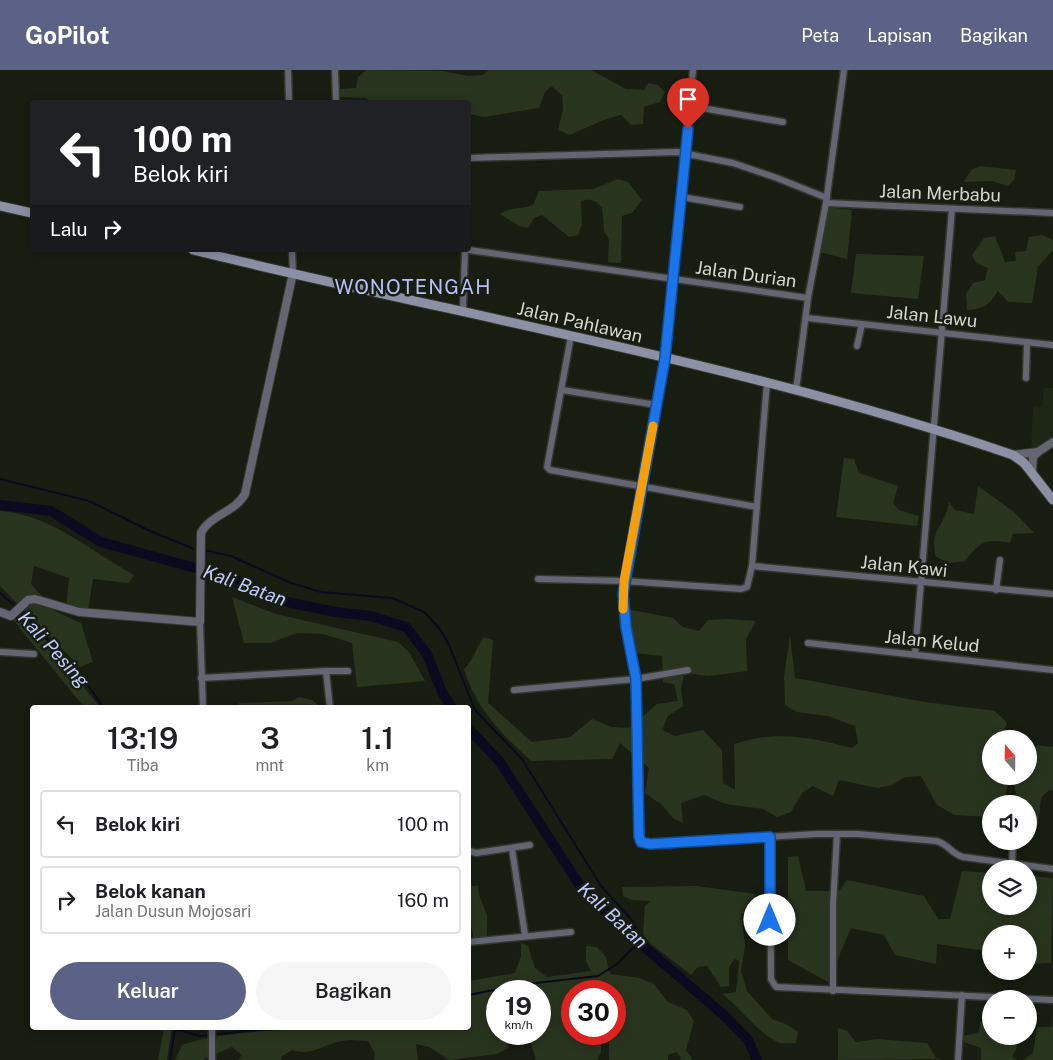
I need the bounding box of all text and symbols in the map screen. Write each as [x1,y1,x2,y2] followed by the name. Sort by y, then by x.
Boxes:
[25,21,109,49] text: GoPilot
[801,25,839,46] text: Peta
[867,25,932,46] text: Lapisan
[960,25,1028,46] text: Bagikan
[667,78,709,129] pin
[674,85,702,113] icon: arrive
[133,119,232,160] text: 100 m
[50,120,115,185] icon: left
[133,161,229,187] text: Belok kiri
[879,180,1001,206] street label: Jalan Merbabu
[98,215,126,243] icon: right
[50,218,88,240] text: Lalu
[694,257,798,291] street label: Jalan Durian
[334,275,492,299] district label: WONOTENGAH
[515,297,645,347] street label: Jalan Pahlawan
[886,301,978,331] street label: Jalan Lawu
[859,551,949,581] street label: Jalan Kawi
[200,560,290,610] water label: Kali Batan
[14,606,94,692] water label: Kali Pesing
[883,626,981,656] street label: Jalan Kelud
[107,720,178,756] text: 13:19
[260,720,280,756] text: 3
[361,720,394,756] text: 1.1
[982,730,1038,785] north arrow
[982,730,1037,1045] map controls
[127,756,159,775] text: Tiba
[255,756,284,775] text: mnt
[366,756,389,775] text: km
[982,795,1037,850] button: sound
[52,810,80,838] icon: left
[95,813,180,835] text: Belok kiri
[397,813,449,835] text: 100 m
[982,860,1037,915] button: layers
[574,877,652,953] water label: Kali Batan
[95,880,206,902] text: Belok kanan
[52,886,80,914] icon: right
[397,889,449,911] text: 160 m
[743,893,795,945] position arrow
[95,902,251,921] text: Jalan Dusun Mojosari
[982,925,1037,980] button: +
[50,962,246,1020] button: Keluar
[256,962,451,1020] button: Bagikan
[561,980,626,1045] speed limit sign: 30
[982,990,1037,1045] button: −
[505,991,532,1021] text: 19
[504,1018,533,1032] text: km/h

